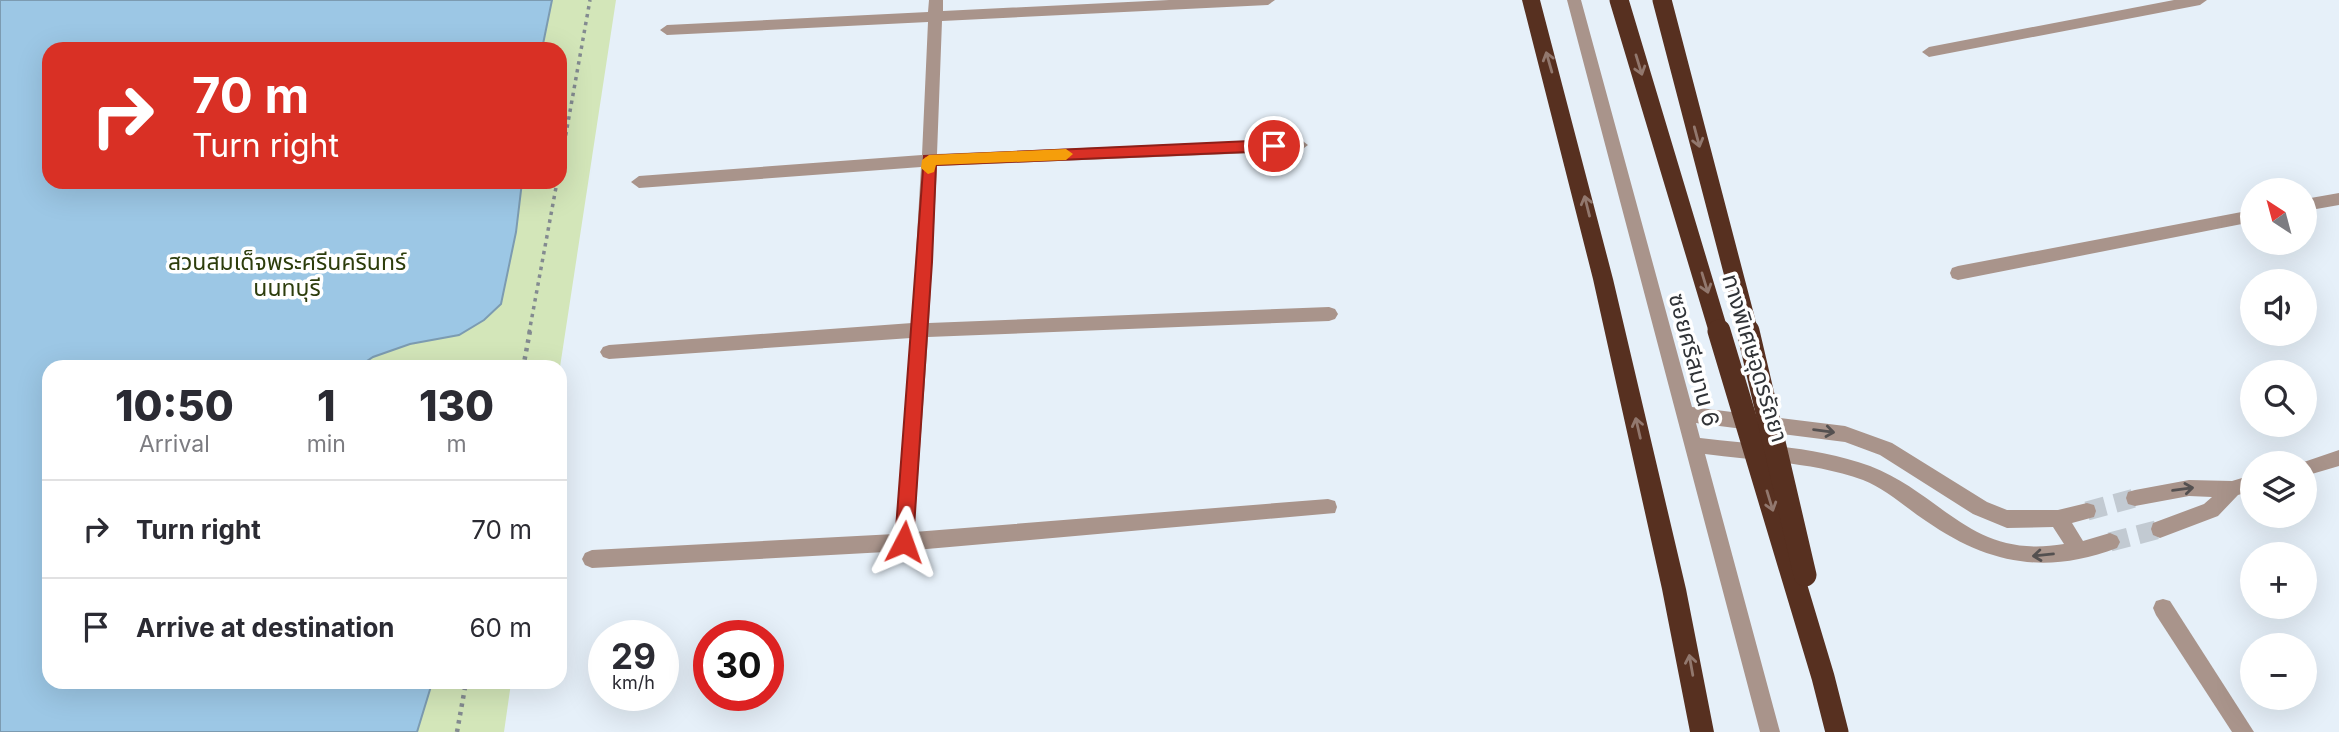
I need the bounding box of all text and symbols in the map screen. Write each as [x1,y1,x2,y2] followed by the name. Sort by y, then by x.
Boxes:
[1541,51,1554,73] one-way arrow
[1633,54,1646,76] one-way arrow
[192,66,309,125] text: 70 m
[77,70,168,161] icon: right
[1244,116,1304,176] pin
[192,126,339,165] text: Turn right
[1691,126,1704,148] one-way arrow
[1255,127,1293,165] icon: arrive
[2240,178,2317,256] north arrow
[2240,178,2317,710] map controls
[1580,195,1593,218] one-way arrow
[168,248,407,302] park label: สวนสมเด็จพระศรีนครินทร์ นนทบุรี
[2240,269,2317,346] button: sound
[1716,271,1794,445] street label: ทางพิเศษอุดรรัถยา
[1699,272,1712,294] one-way arrow
[1663,290,1725,430] street label: ซอยศรีสมาน 6
[2240,360,2317,437] button: search
[115,380,234,431] text: 10:50
[317,380,336,431] text: 1
[419,380,494,431] text: 130
[1630,417,1644,440] one-way arrow
[1812,424,1834,437] one-way arrow
[139,430,210,458] text: Arrival
[307,430,346,458] text: min
[446,430,467,458] text: m
[2240,451,2317,528] button: layers
[2171,483,2194,496] one-way arrow
[1765,490,1778,512] one-way arrow
[867,505,941,579] position arrow
[77,510,115,548] icon: right
[136,514,261,545] text: Turn right
[471,514,532,545] text: 70 m
[2240,542,2317,619] button: +
[2032,549,2055,562] one-way arrow
[77,608,115,646] icon: arrive
[136,612,395,643] text: Arrive at destination
[469,612,532,643] text: 60 m
[693,620,784,711] speed limit sign: 30
[2240,633,2317,710] button: −
[611,635,656,677] text: 29
[1684,654,1697,677] one-way arrow
[612,672,655,693] text: km/h

